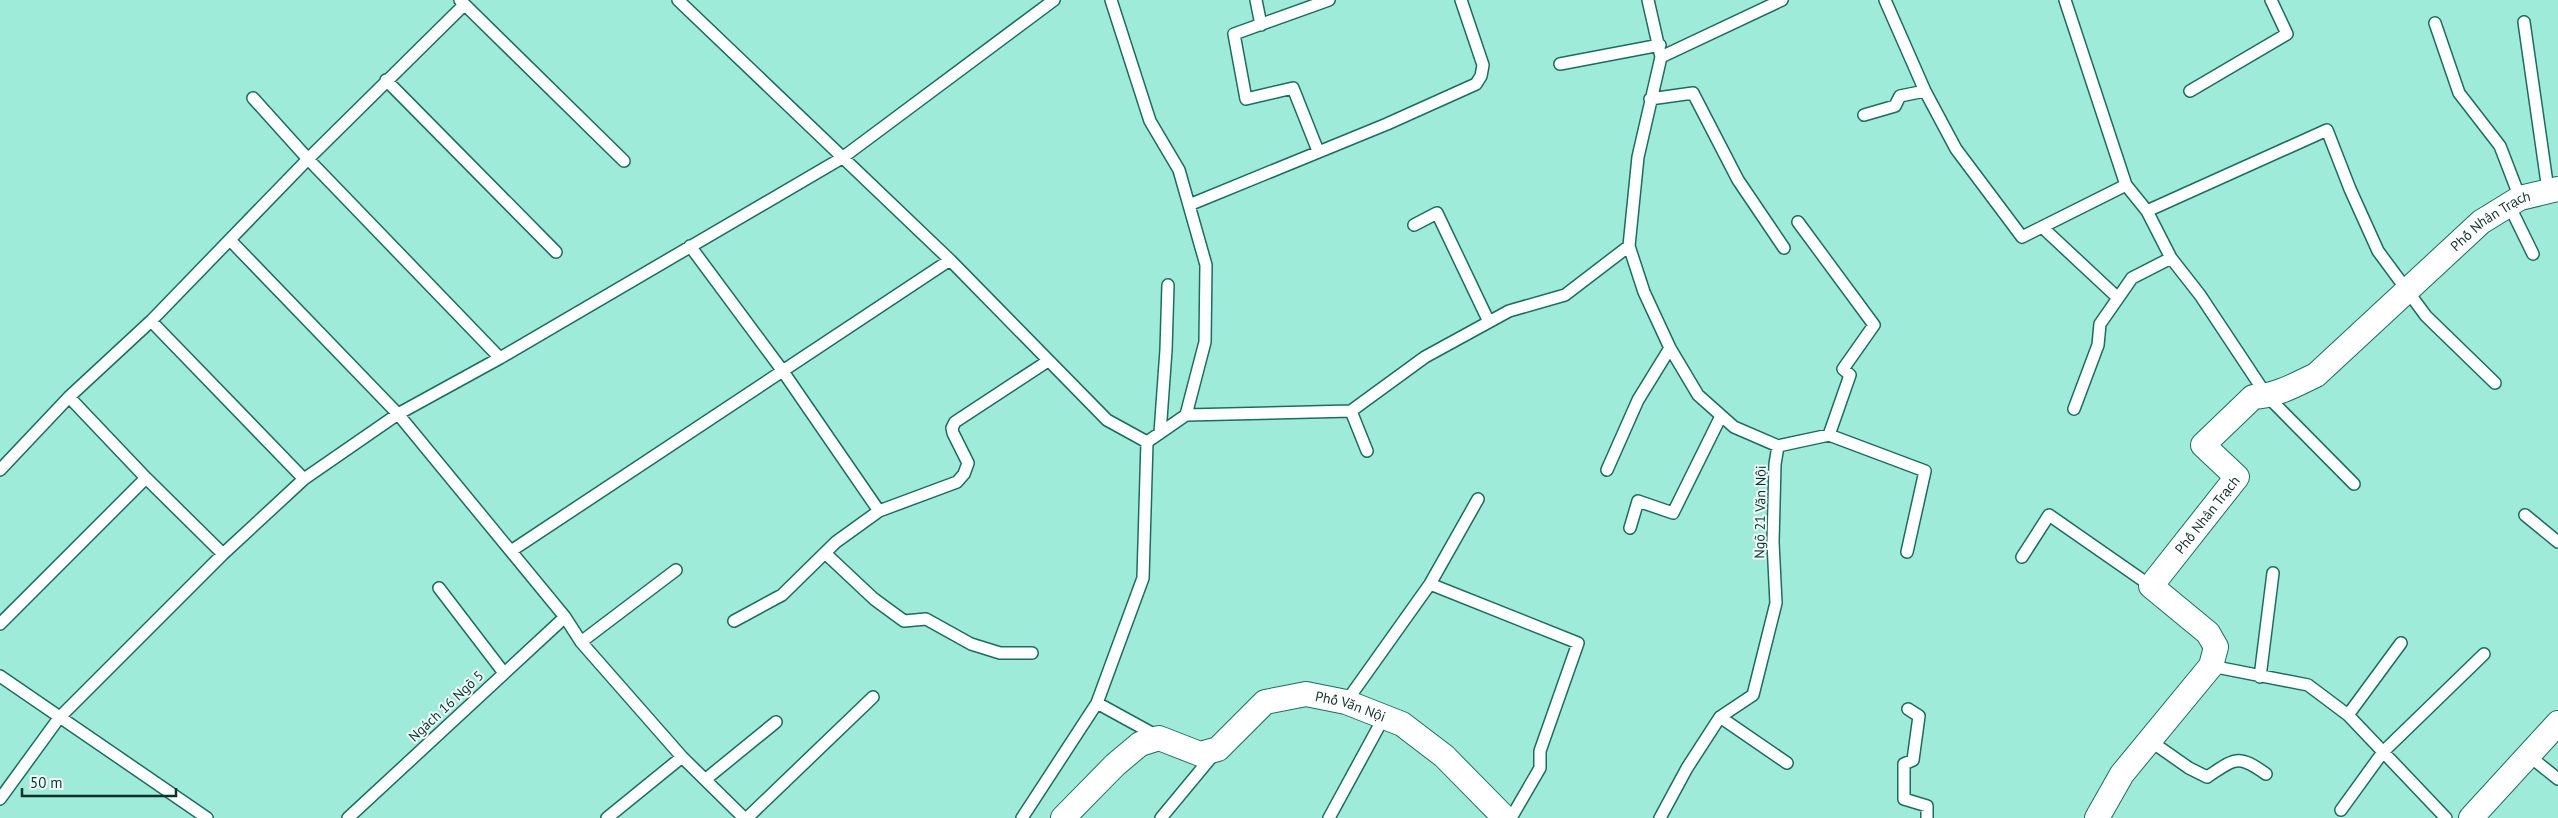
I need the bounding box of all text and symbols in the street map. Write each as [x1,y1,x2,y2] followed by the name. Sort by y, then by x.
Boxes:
[2447,187,2532,255] street label: Phố Nhân Trạch
[1750,465,1770,559] street label: Ngõ 21 Văn Nội
[2171,472,2244,557] street label: Phố Nhân Trạch
[405,667,487,745] street label: Ngách 16 Ngõ 5
[1314,687,1388,726] street label: Phố Văn Nội
[22,766,176,798] scale bar
[30,773,63,792] text: 50 m

